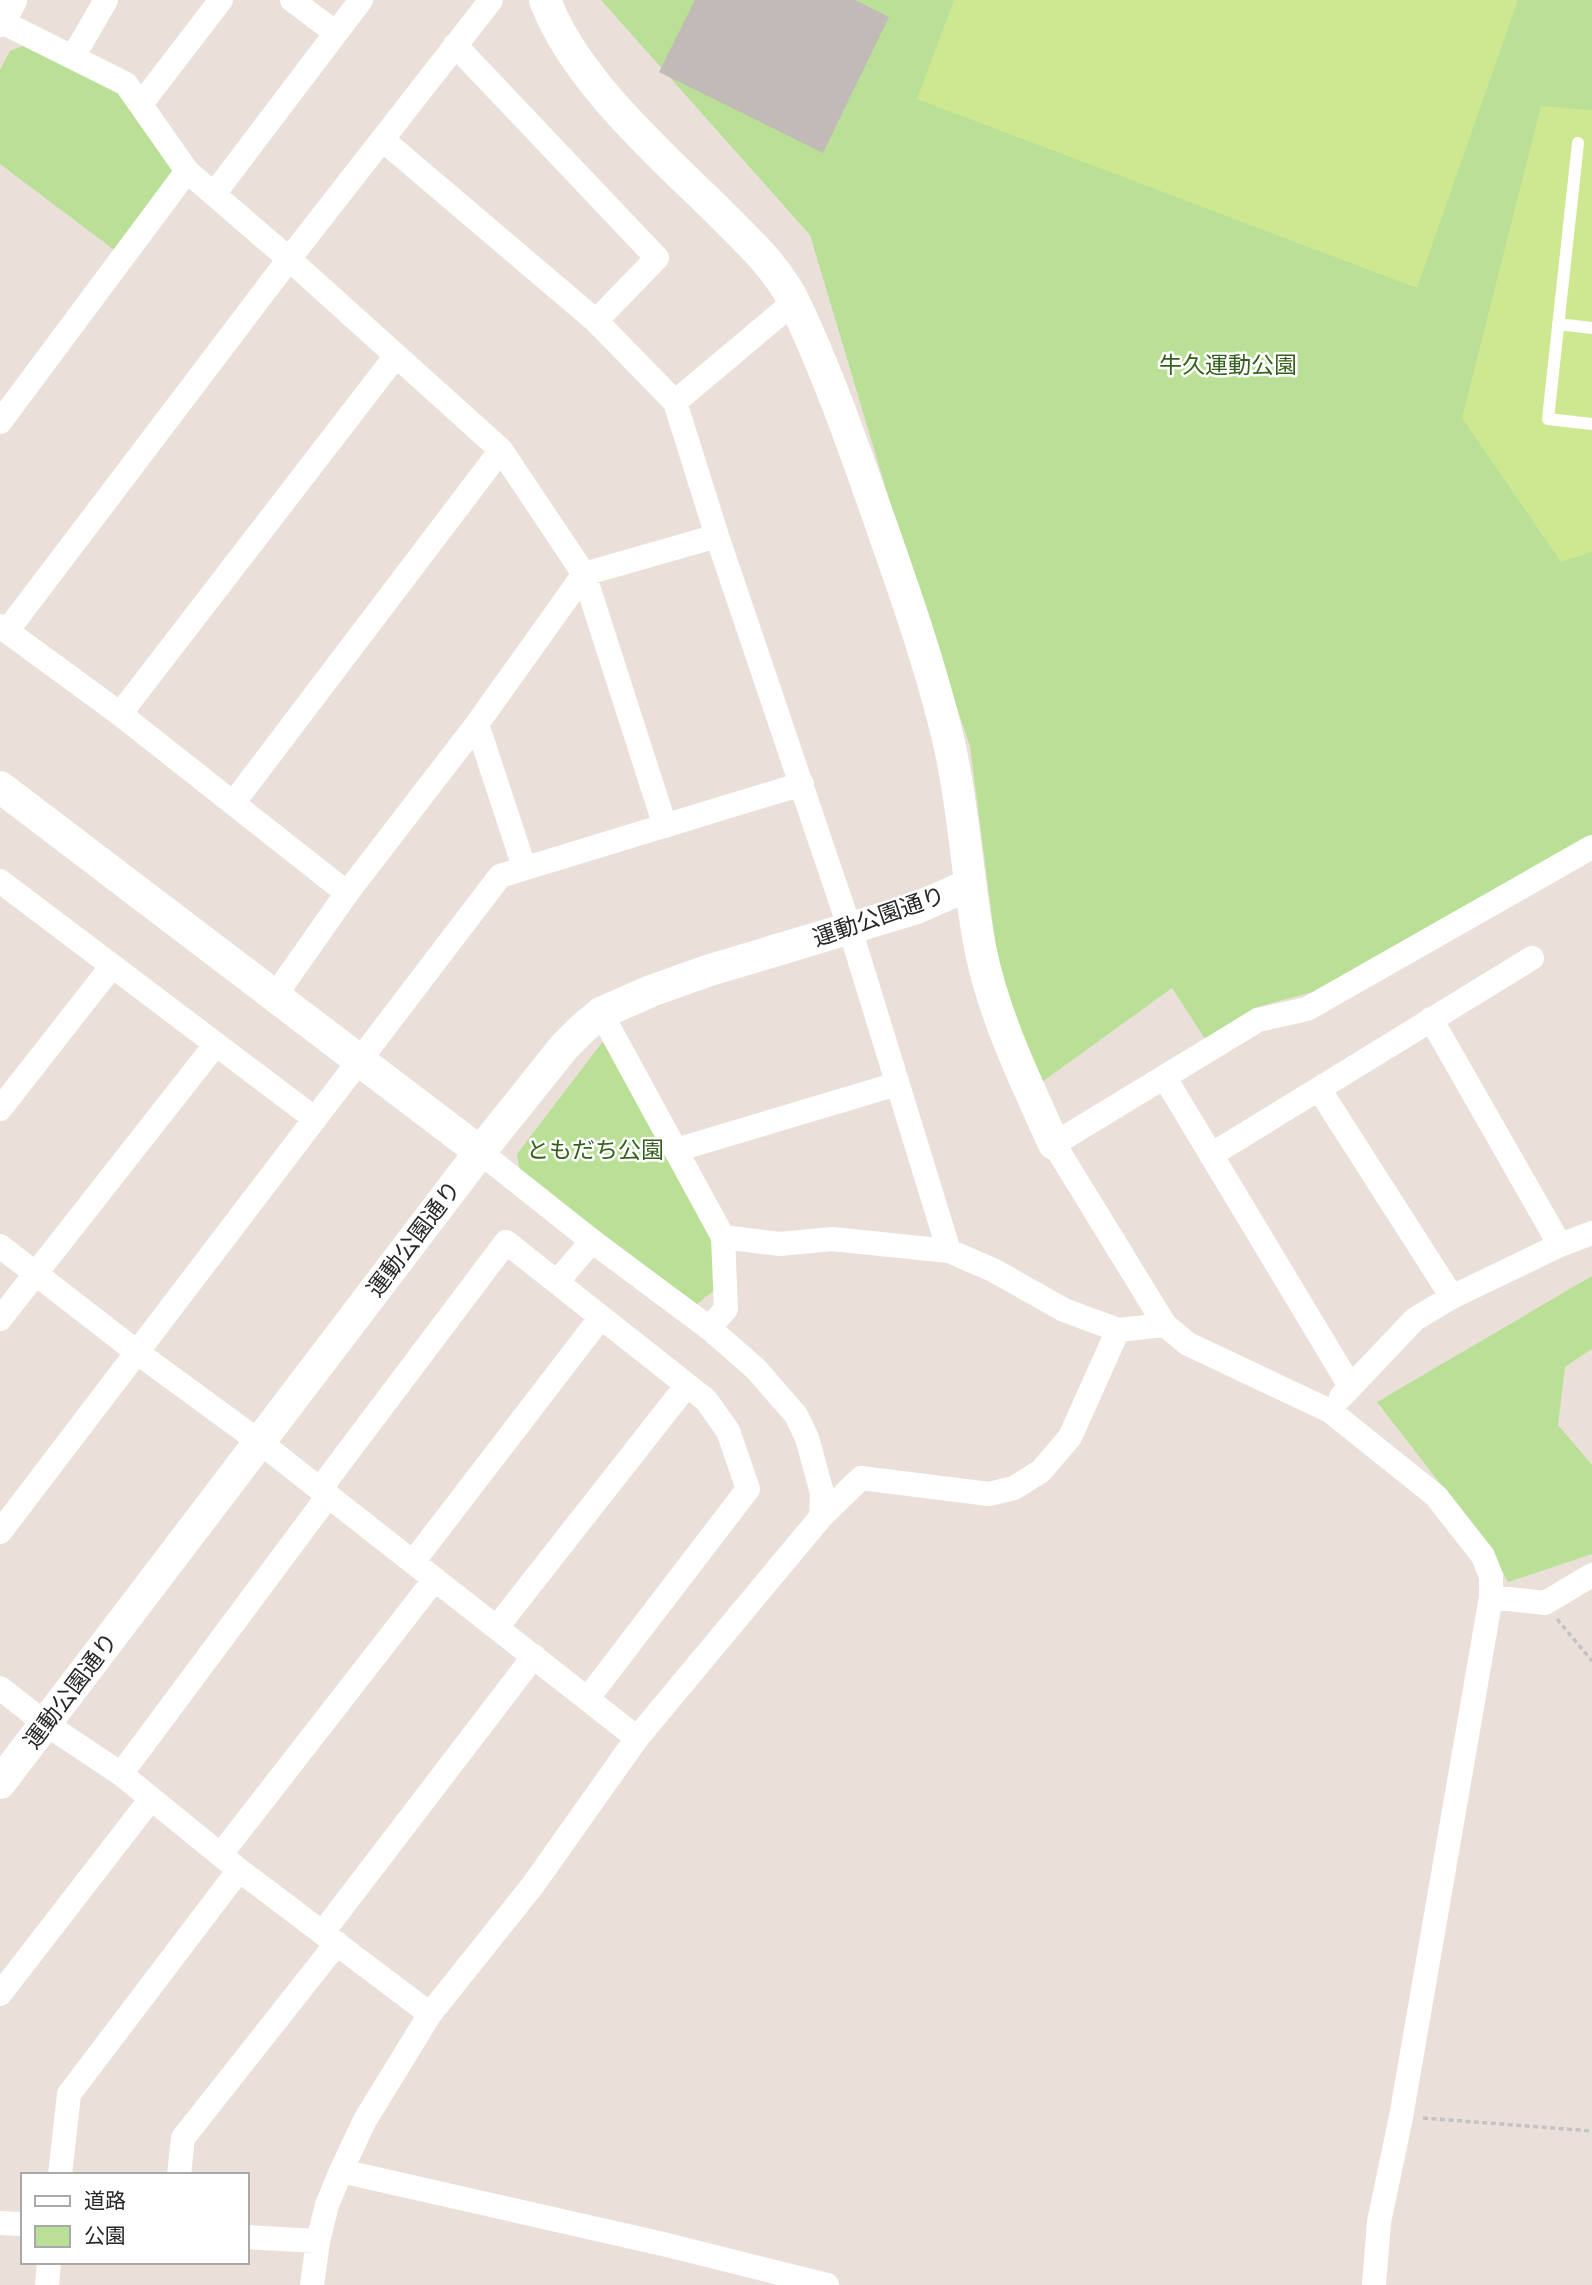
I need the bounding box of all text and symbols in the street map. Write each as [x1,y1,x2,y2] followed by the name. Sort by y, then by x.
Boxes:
[1159,349,1297,382] park label: 牛久運動公園
[808,879,950,955] street label: 運動公園通り
[526,1134,664,1167] park label: ともだち公園
[359,1174,469,1304] street label: 運動公園通り
[16,1626,126,1756] street label: 運動公園通り
[21,2173,248,2264] legend
[84,2186,126,2216] text: 道路
[84,2221,126,2251] text: 公園

